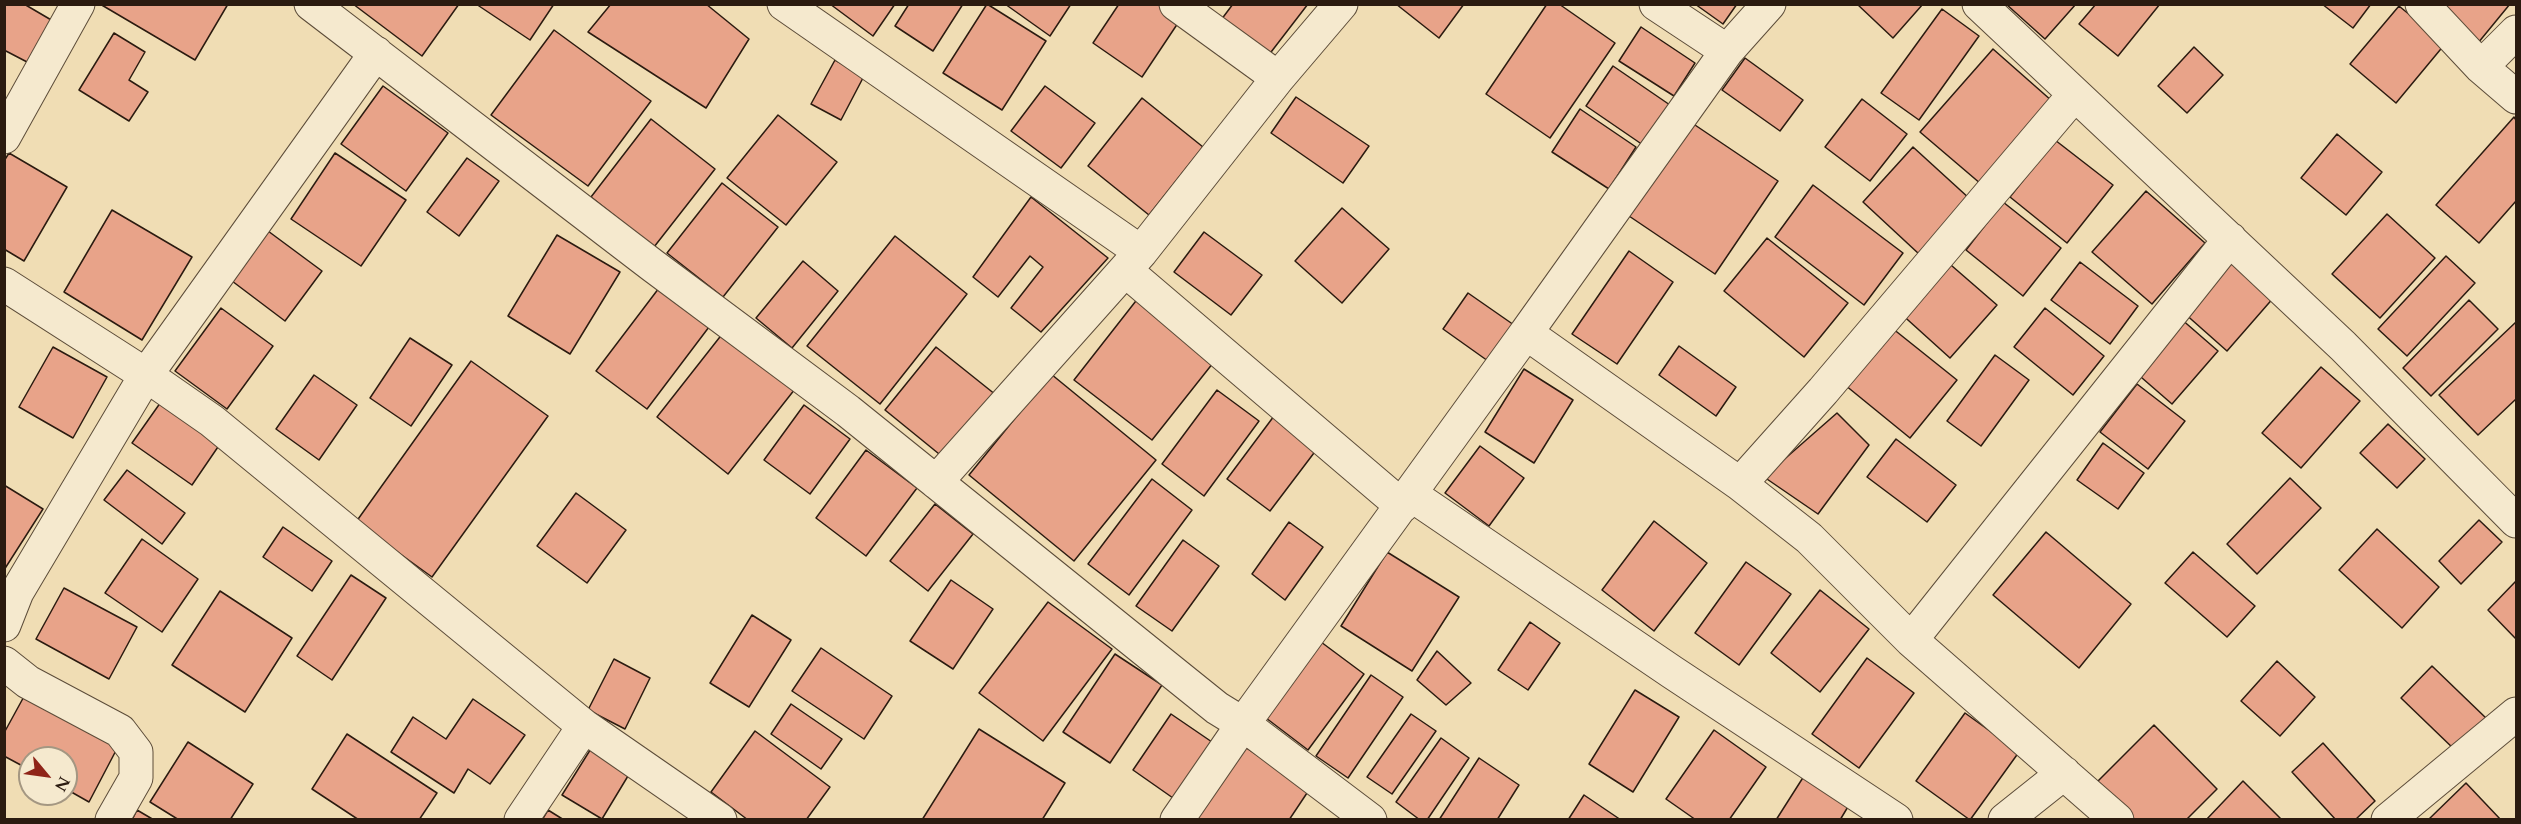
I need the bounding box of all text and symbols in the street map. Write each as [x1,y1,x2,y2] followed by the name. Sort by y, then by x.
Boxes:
[18,746,78,806] north arrow
[49,772,75,795] text: N

